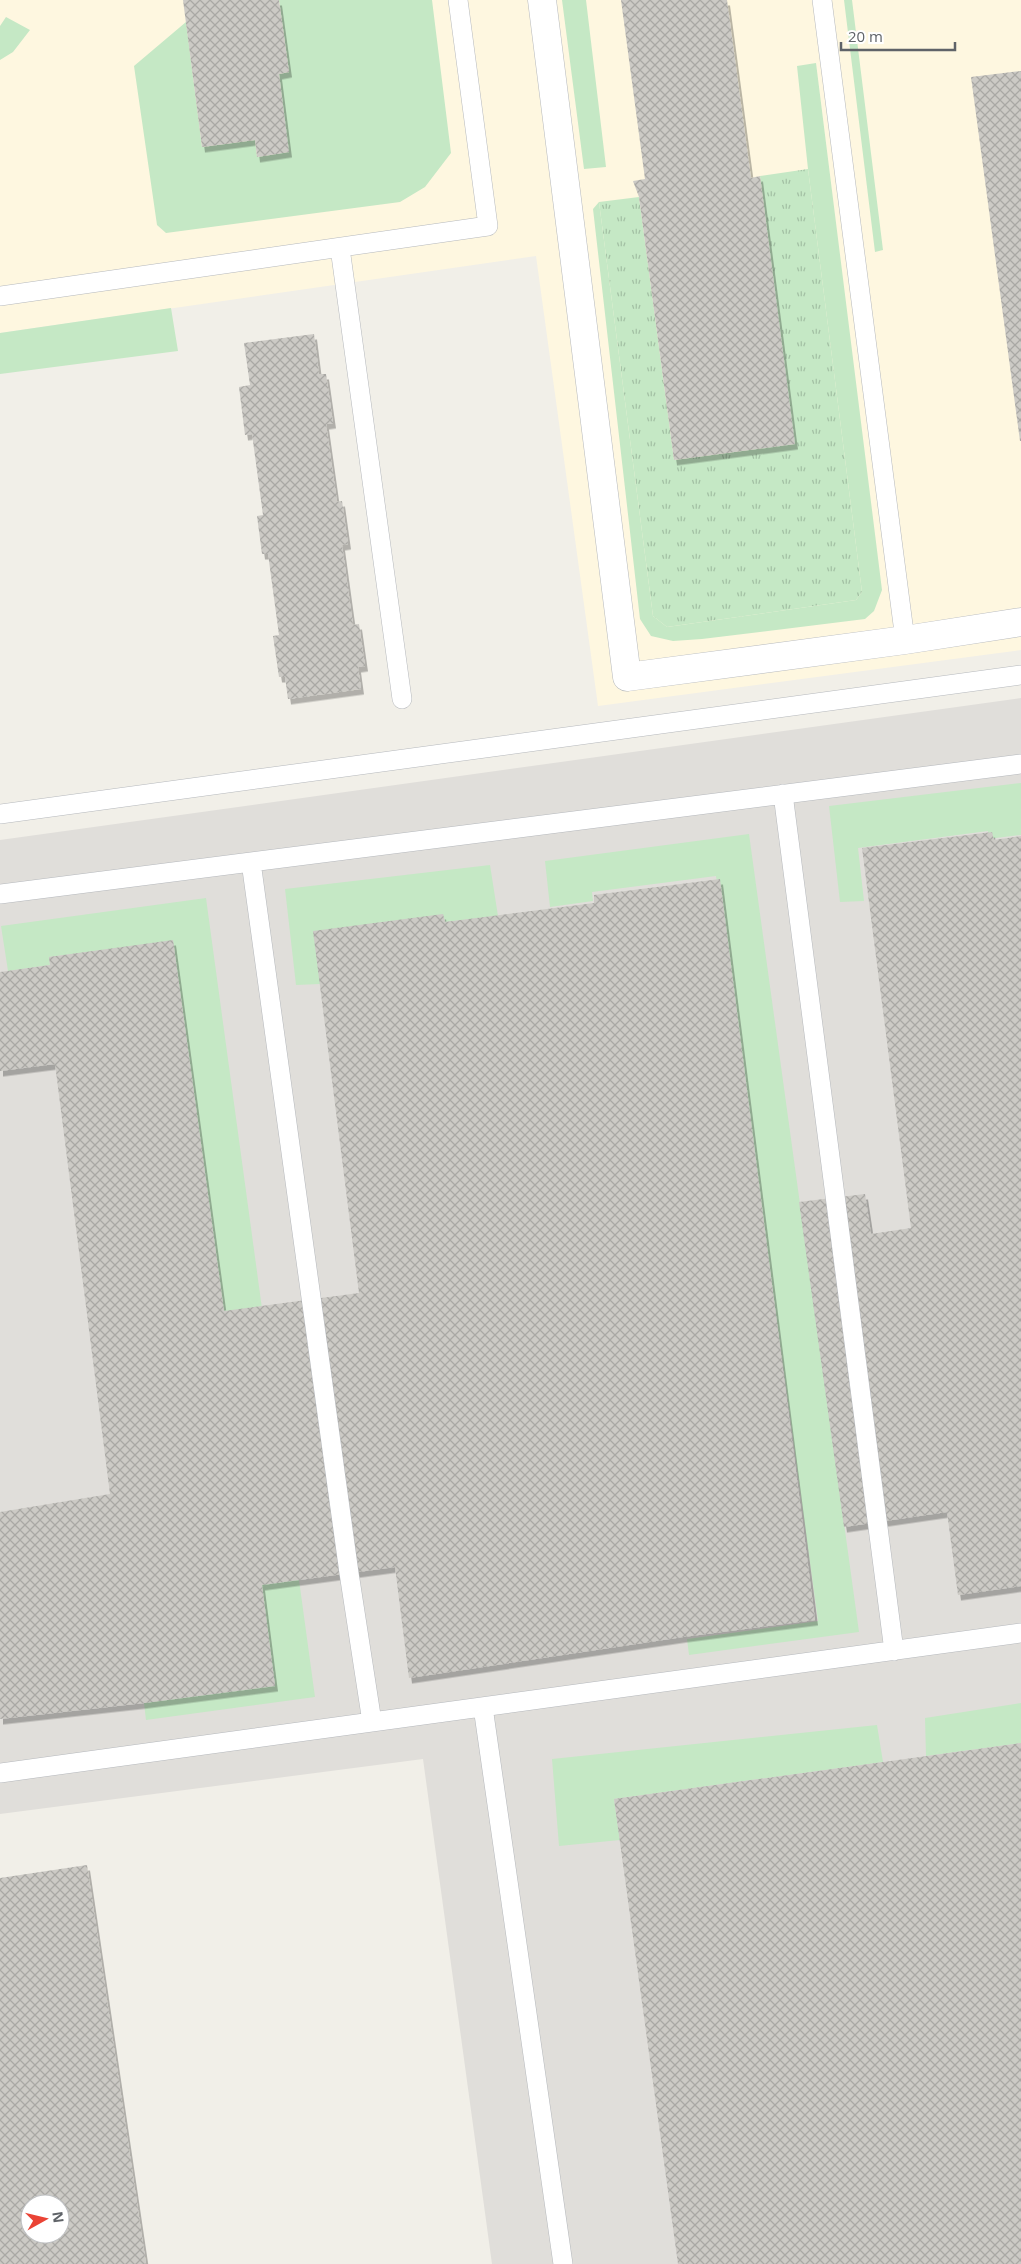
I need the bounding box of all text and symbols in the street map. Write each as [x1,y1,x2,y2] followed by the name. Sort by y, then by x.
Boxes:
[841,20,955,52] scale bar
[848,26,883,46] text: 20 m
[20,2194,70,2244] north arrow
[48,2210,69,2224] text: N

